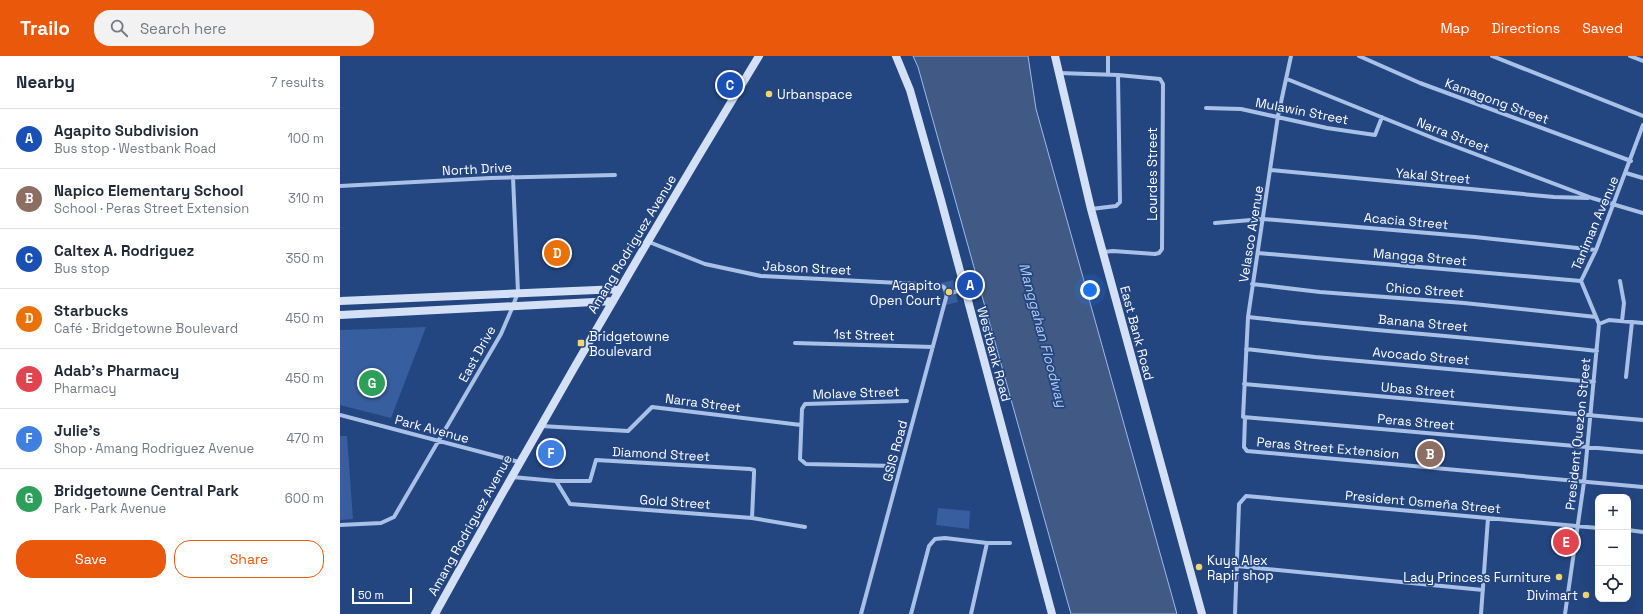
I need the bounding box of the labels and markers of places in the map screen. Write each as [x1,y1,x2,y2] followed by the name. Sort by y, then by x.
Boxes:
[717,70,743,100] pin: C
[777,86,852,103] place label: Urbanspace
[764,89,774,99] marker: Urbanspace
[544,238,570,268] pin: D
[957,270,983,300] pin: A
[870,277,941,309] place label: Agapito Open Court
[944,287,954,297] marker: Agapito Open Court
[589,328,670,360] place label: Bridgetowne Boulevard
[576,338,586,348] marker: Bridgetowne Boulevard
[359,368,385,398] pin: G
[538,438,564,468] pin: F
[1417,439,1443,469] pin: B
[1553,527,1579,557] pin: E
[1207,552,1274,584] place label: Kuya Alex Rapir shop
[1194,562,1204,572] marker: Kuya Alex Rapir shop
[1403,569,1551,586] place label: Lady Princess Furniture
[1554,572,1564,582] marker: Lady Princess Furniture
[1526,587,1578,604] place label: Divimart
[1581,590,1591,600] marker: Divimart

